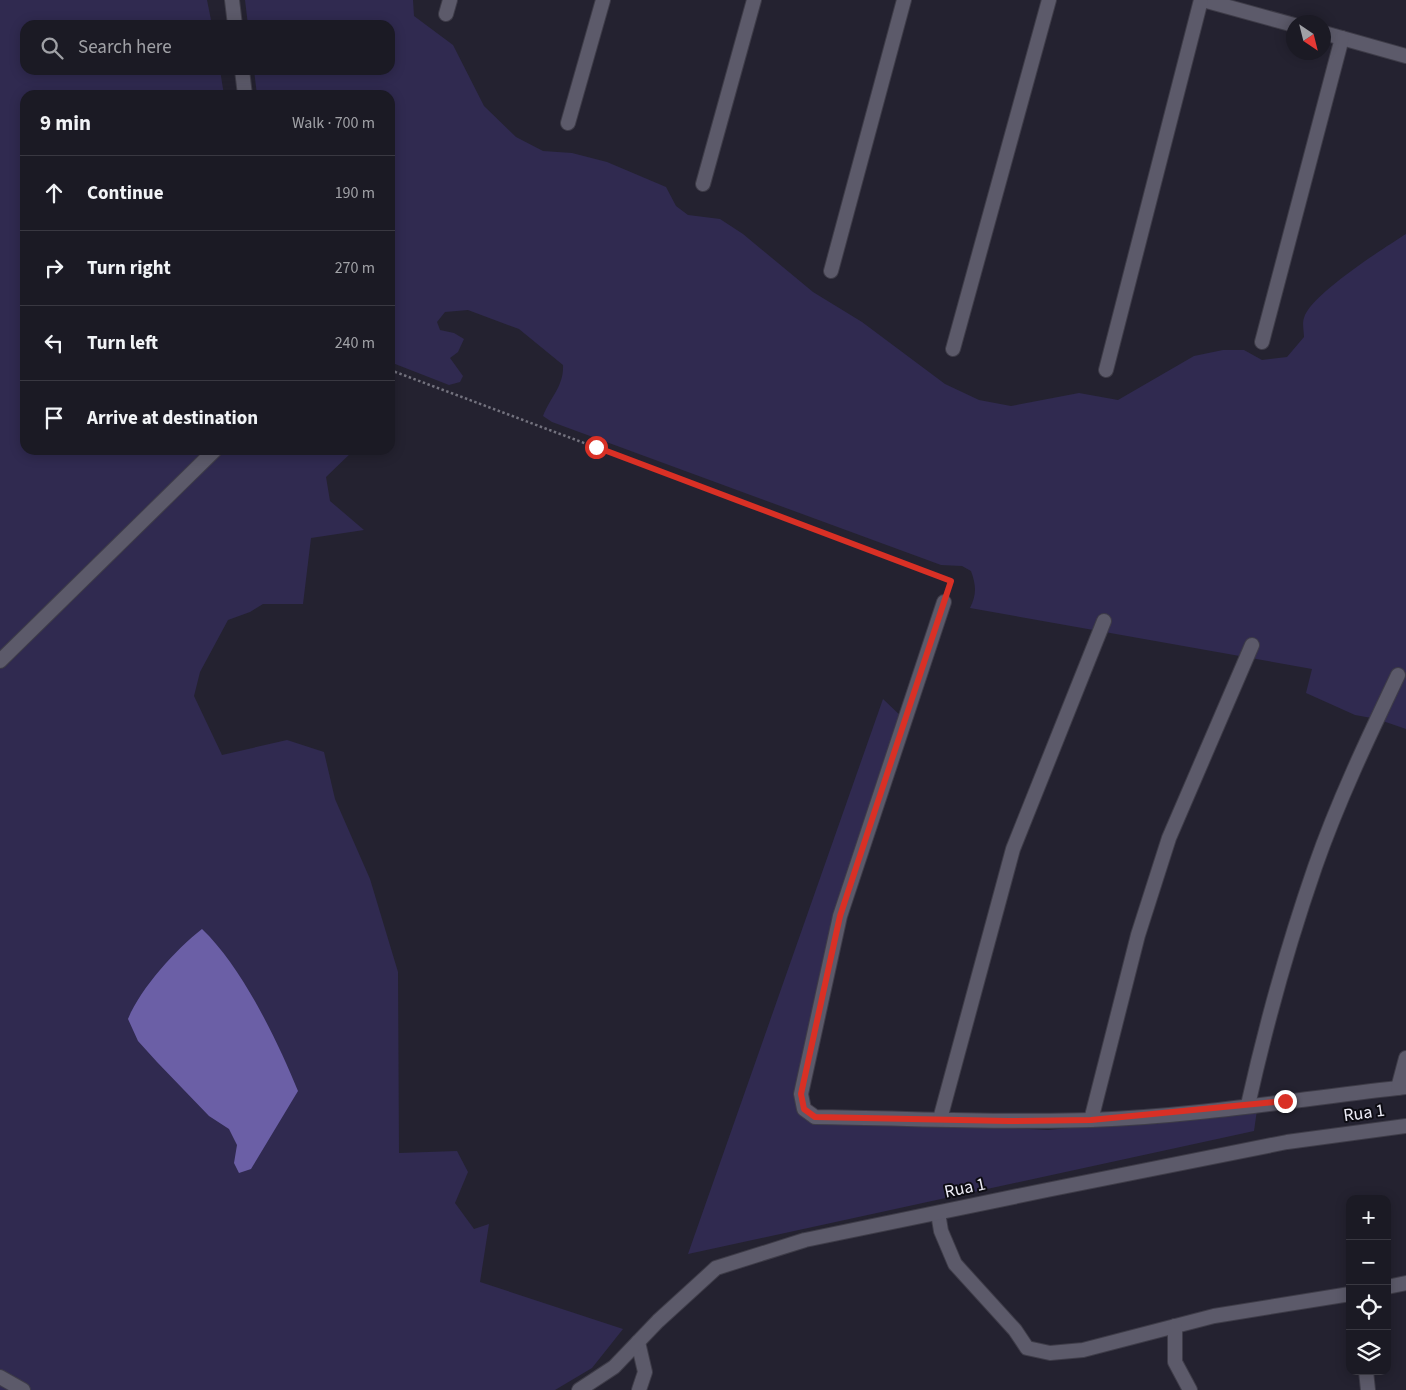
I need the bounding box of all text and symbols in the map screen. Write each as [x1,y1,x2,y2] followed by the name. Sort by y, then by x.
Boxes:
[1286,15,1331,60] north arrow
[20,20,395,75] search box
[38,34,66,62] icon: search
[78,34,172,61] text: Search here
[40,108,91,138] text: 9 min
[292,112,375,134] text: Walk · 700 m
[40,179,68,207] icon: ahead
[87,180,164,207] text: Continue
[335,182,375,204] text: 190 m
[40,254,68,282] icon: right
[87,255,171,282] text: Turn right
[335,257,375,279] text: 270 m
[40,329,68,357] icon: left
[87,330,158,357] text: Turn left
[335,332,375,354] text: 240 m
[40,404,68,432] icon: arrive
[87,405,258,432] text: Arrive at destination
[585,436,608,459] route start
[1274,1090,1297,1113] route end
[1342,1098,1386,1128] street label: Rua 1
[942,1171,988,1205] street label: Rua 1
[1346,1195,1391,1375] map controls
[1346,1195,1391,1240] button: +
[1346,1240,1391,1285] button: −
[1346,1285,1391,1330] button: locate
[1346,1330,1391,1375] button: layers

